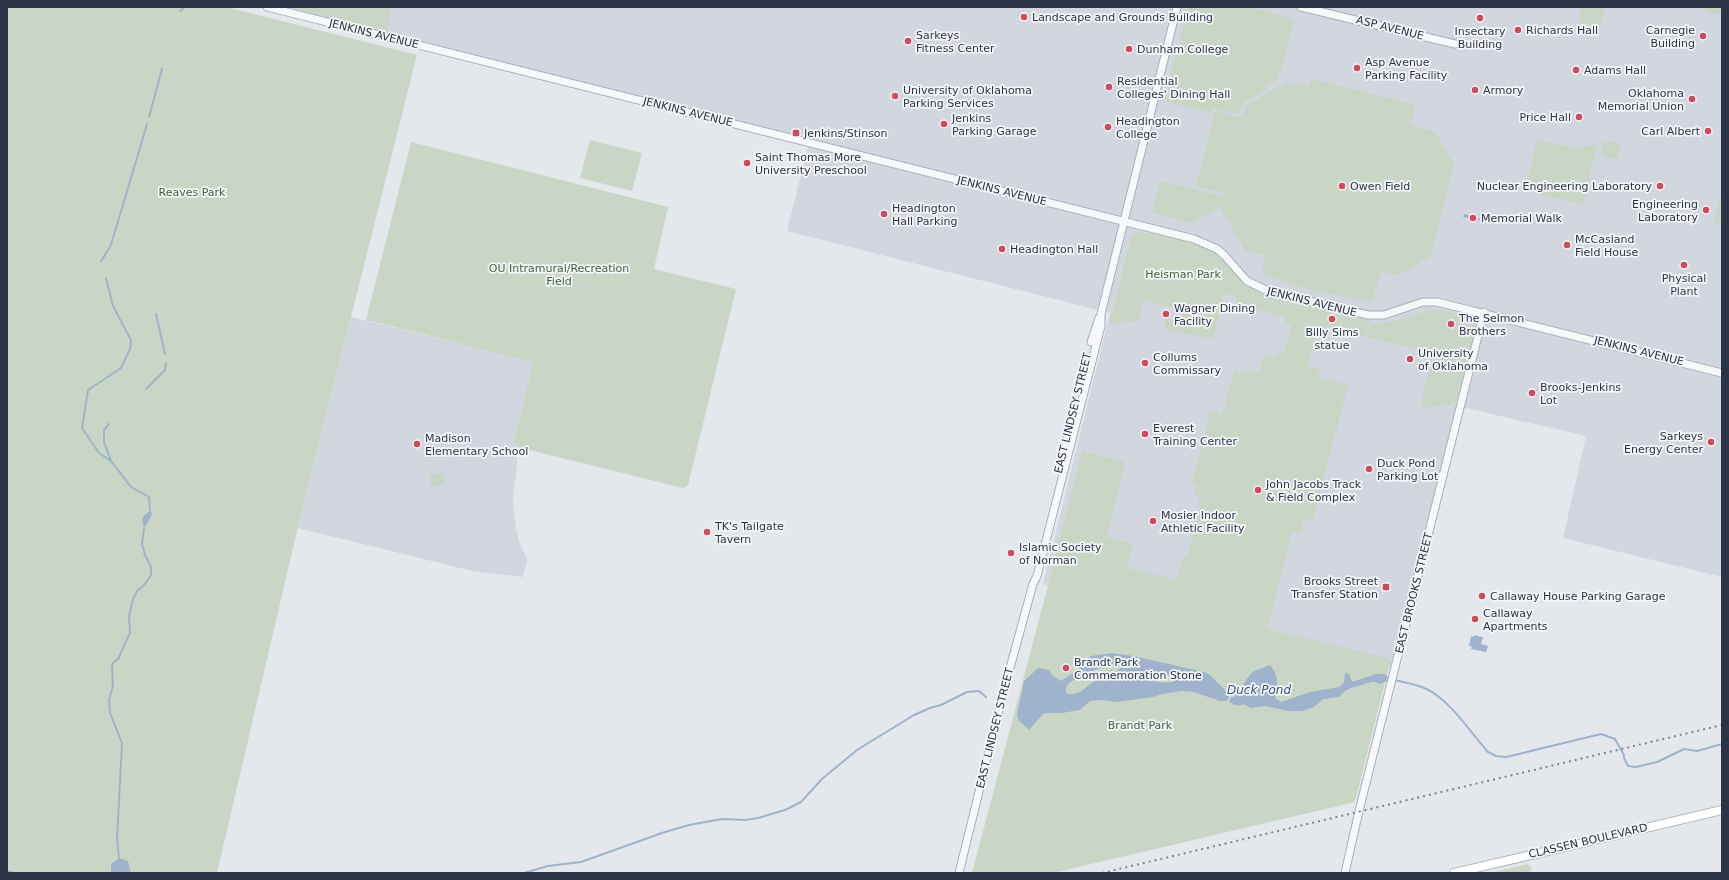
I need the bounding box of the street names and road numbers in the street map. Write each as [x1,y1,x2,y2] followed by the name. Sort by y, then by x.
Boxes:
[1355,13,1425,43] street label: ASP AVENUE
[327,16,420,51] street label: JENKINS AVENUE
[641,94,734,129] street label: JENKINS AVENUE
[955,173,1048,208] street label: JENKINS AVENUE
[1265,284,1358,319] street label: JENKINS AVENUE
[1592,333,1685,368] street label: JENKINS AVENUE
[1052,351,1094,475] street label: EAST LINDSEY STREET
[1393,531,1435,655] street label: EAST BROOKS STREET
[974,666,1016,790] street label: EAST LINDSEY STREET
[1527,821,1649,861] street label: CLASSEN BOULEVARD

